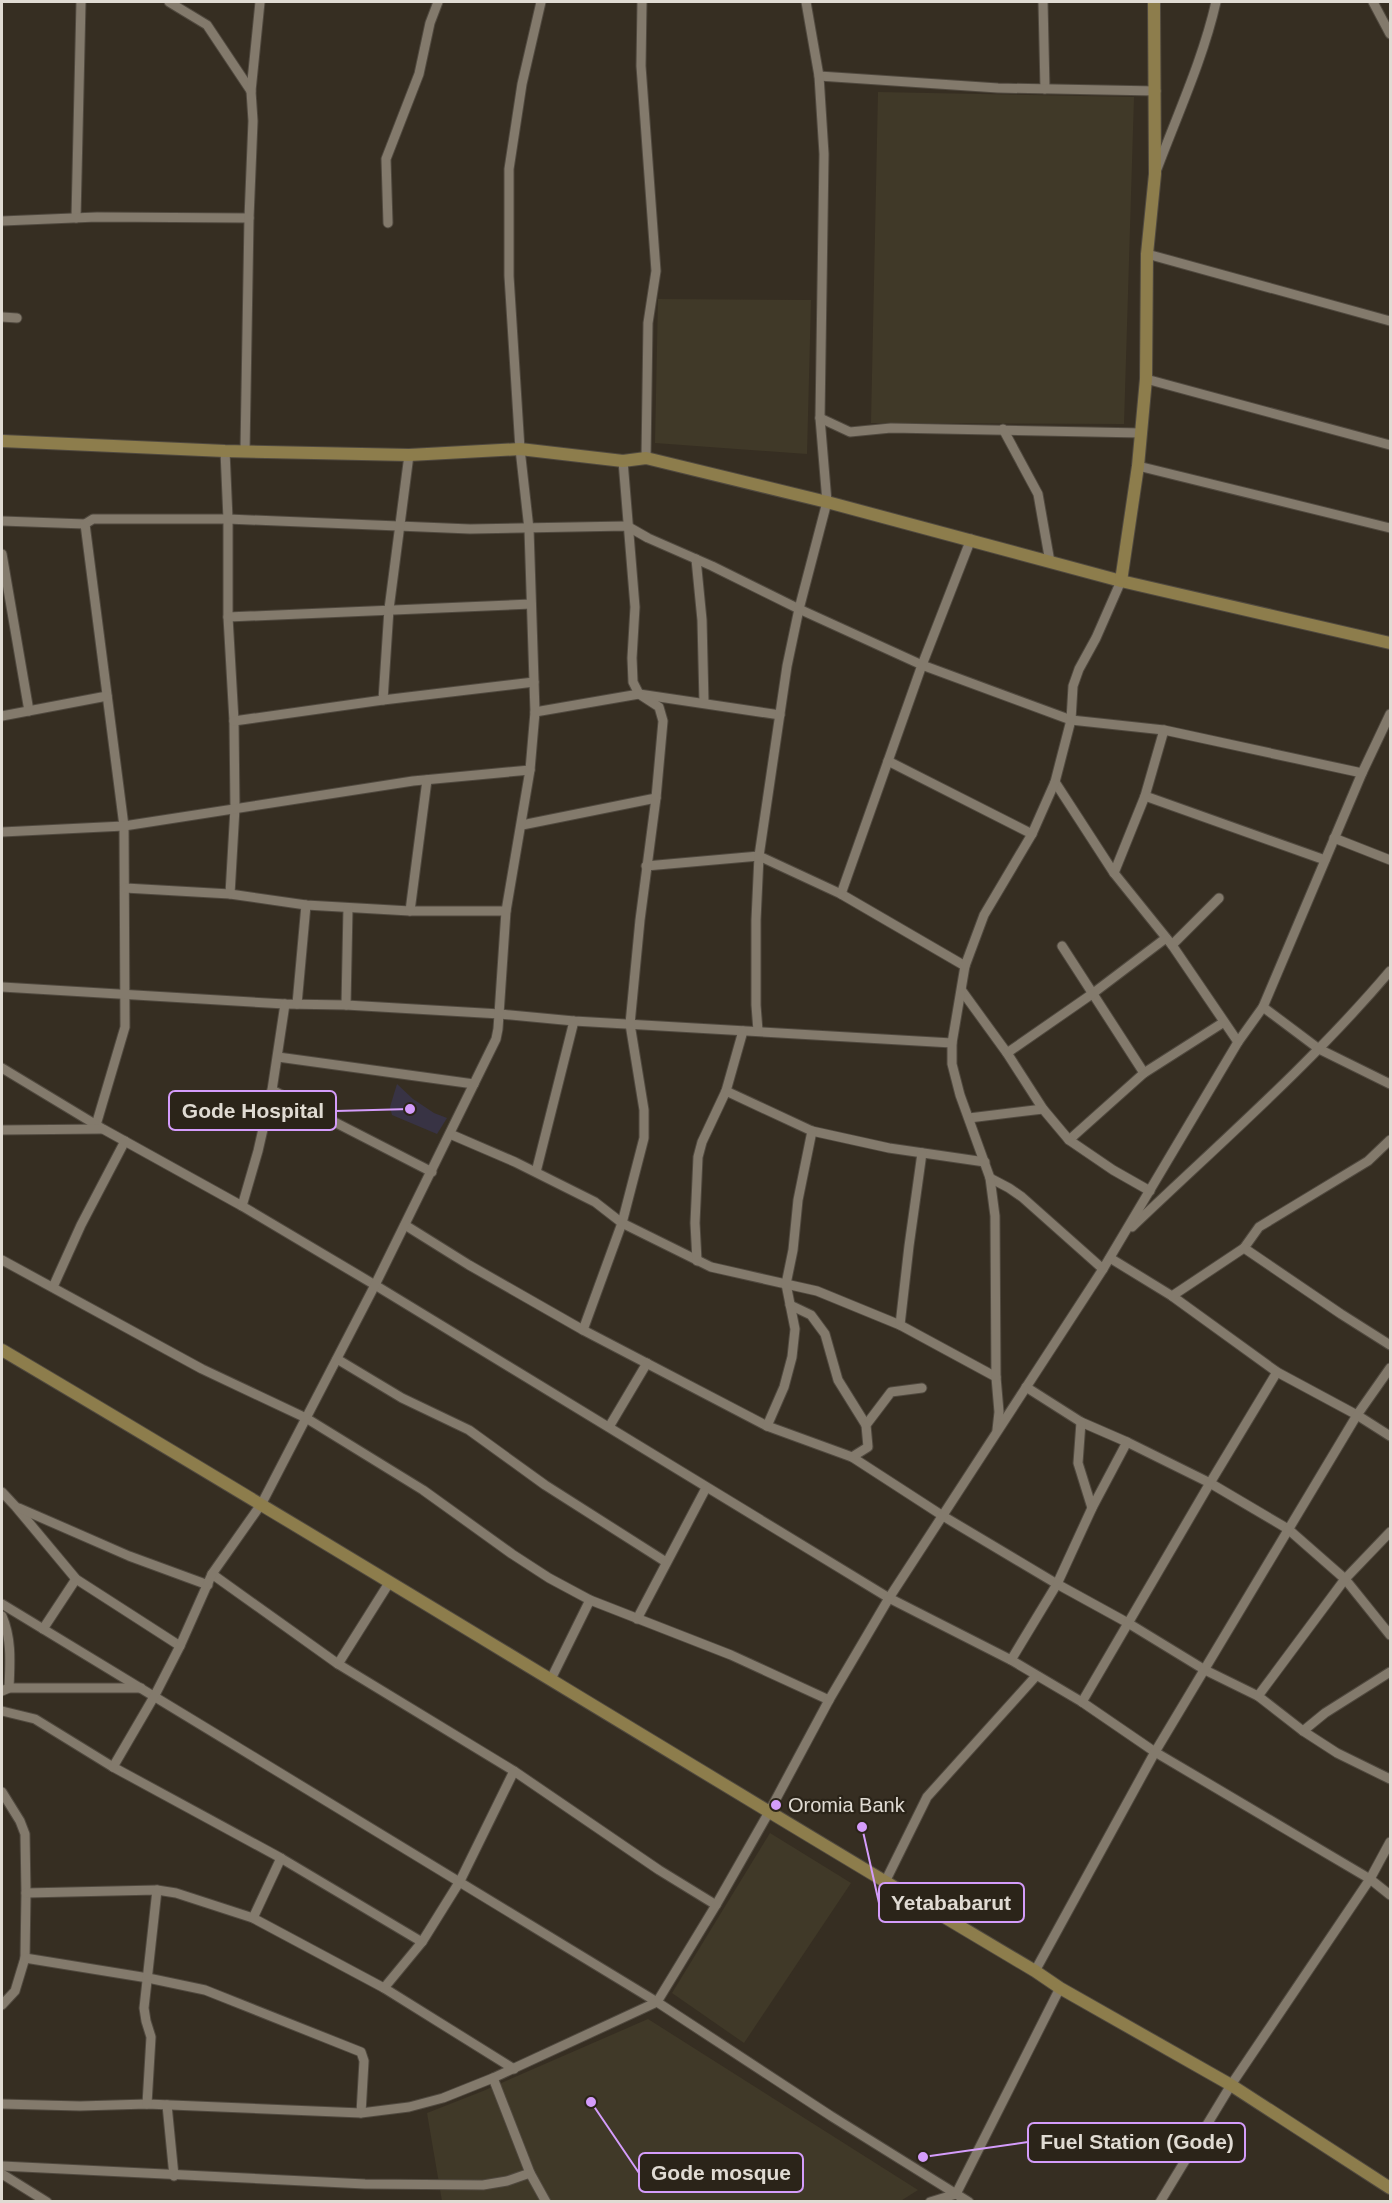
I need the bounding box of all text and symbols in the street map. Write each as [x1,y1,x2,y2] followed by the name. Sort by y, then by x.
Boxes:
[169,1091,336,1130] callout: Gode Hospital
[182,1099,324,1122] text: Gode Hospital
[788,1794,906,1816] place label: Oromia Bank
[769,1798,783,1812] marker: Oromia Bank
[879,1883,1024,1922] callout: Yetababarut
[891,1891,1011,1914] text: Yetababarut
[1028,2123,1245,2162] callout: Fuel Station (Gode)
[1040,2130,1234,2153] text: Fuel Station (Gode)
[639,2153,803,2192] callout: Gode mosque
[651,2161,791,2184] text: Gode mosque

